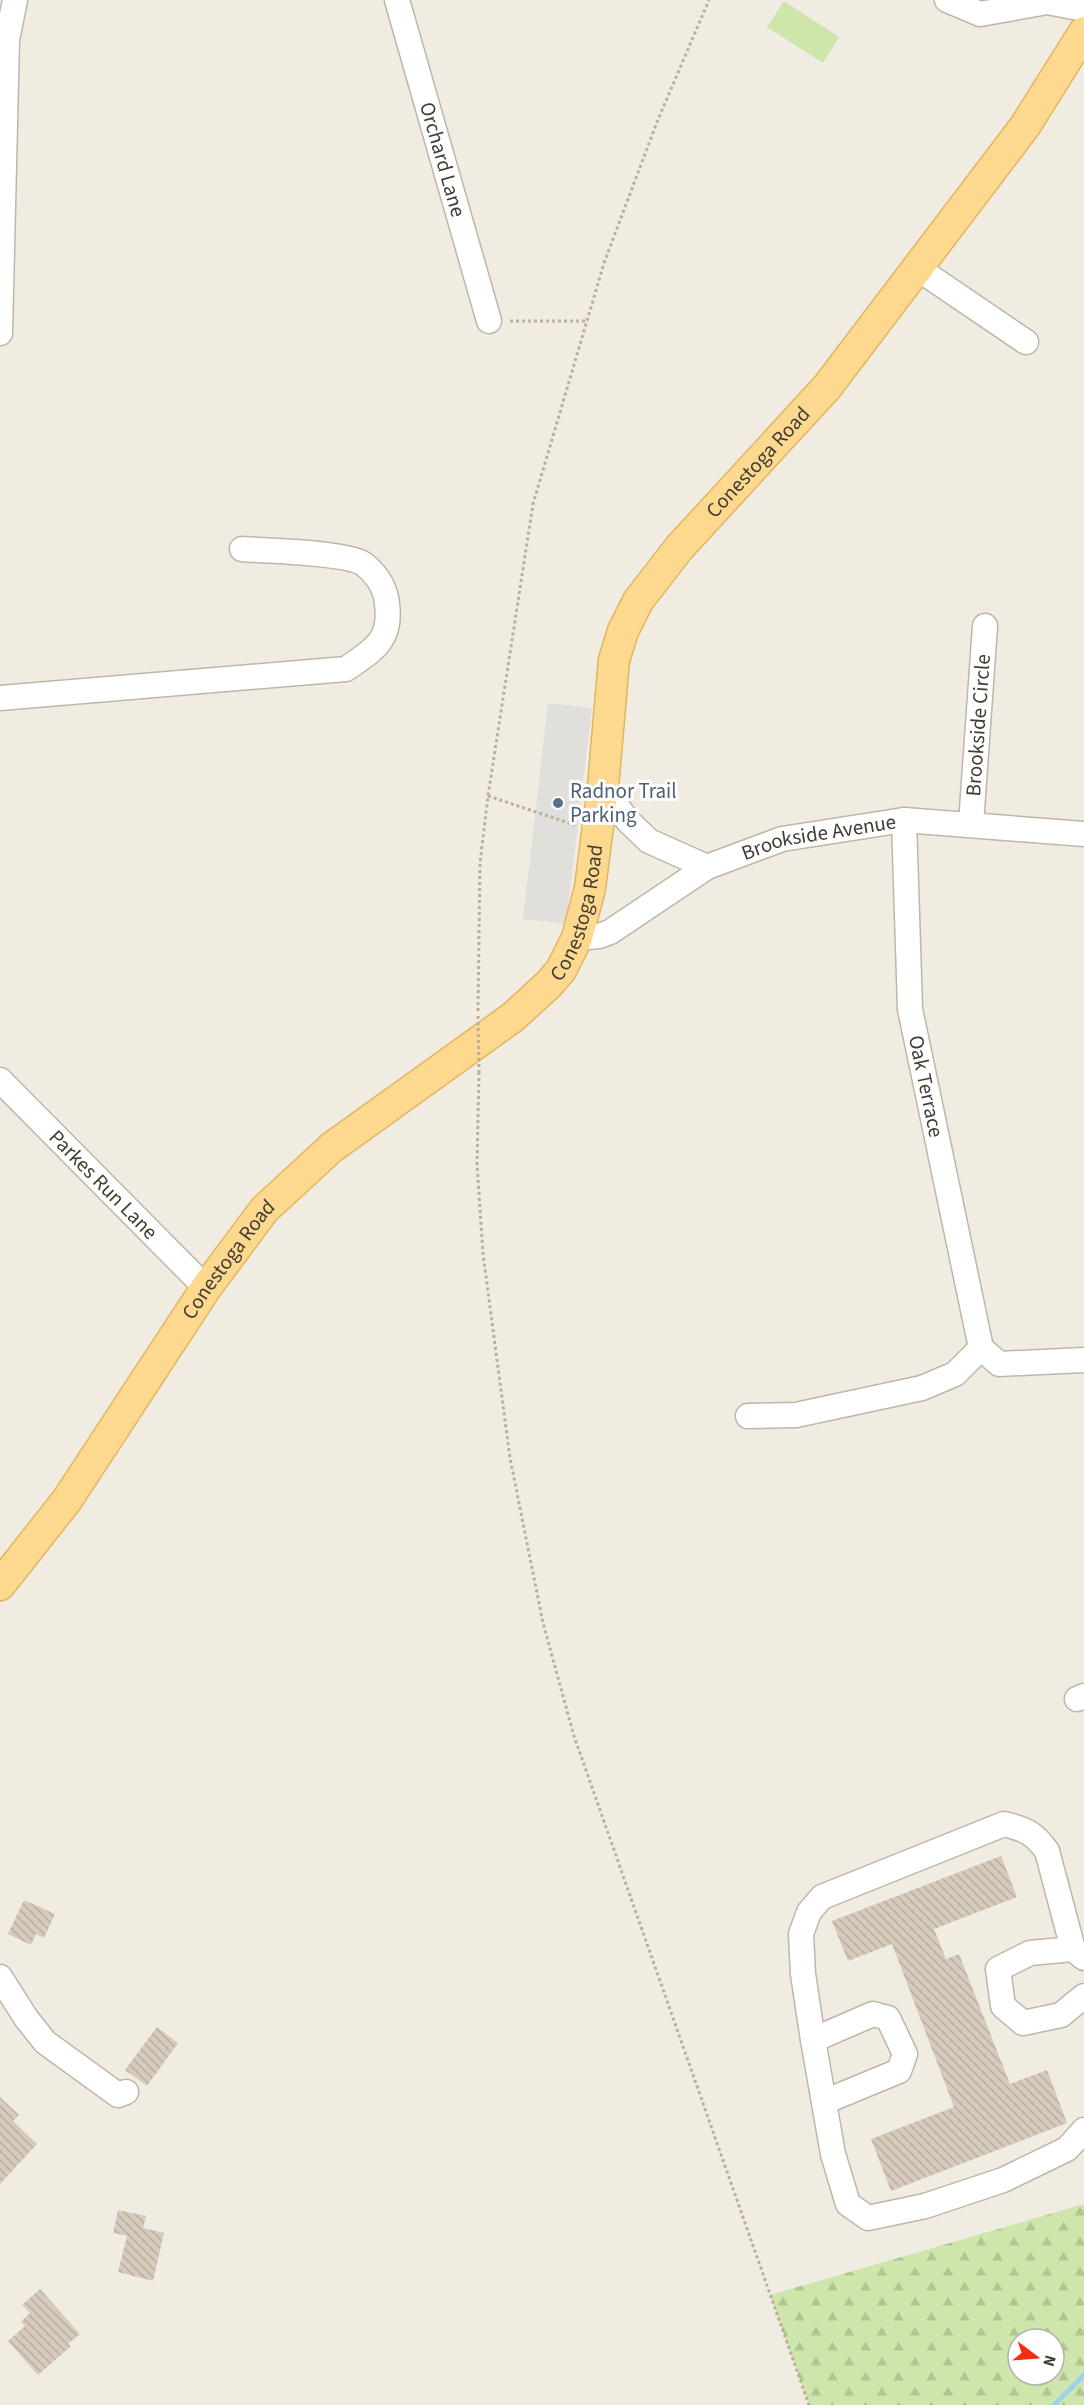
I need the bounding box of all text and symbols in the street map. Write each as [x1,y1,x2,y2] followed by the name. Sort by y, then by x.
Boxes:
[412,99,473,221] street label: Orchard Lane
[699,400,817,525] street label: Conestoga Road
[958,653,998,797] street label: Brookside Circle
[570,776,677,830] place label: Radnor Trail Parking
[551,796,565,810] marker: Radnor Trail Parking
[737,806,898,868] street label: Brookside Avenue
[543,843,610,988] street label: Conestoga Road
[901,1032,951,1140] street label: Oak Terrace
[42,1123,165,1246] street label: Parkes Run Lane
[174,1192,282,1325] street label: Conestoga Road
[1006,2327,1066,2387] north arrow
[1037,2353,1061,2369] text: N

